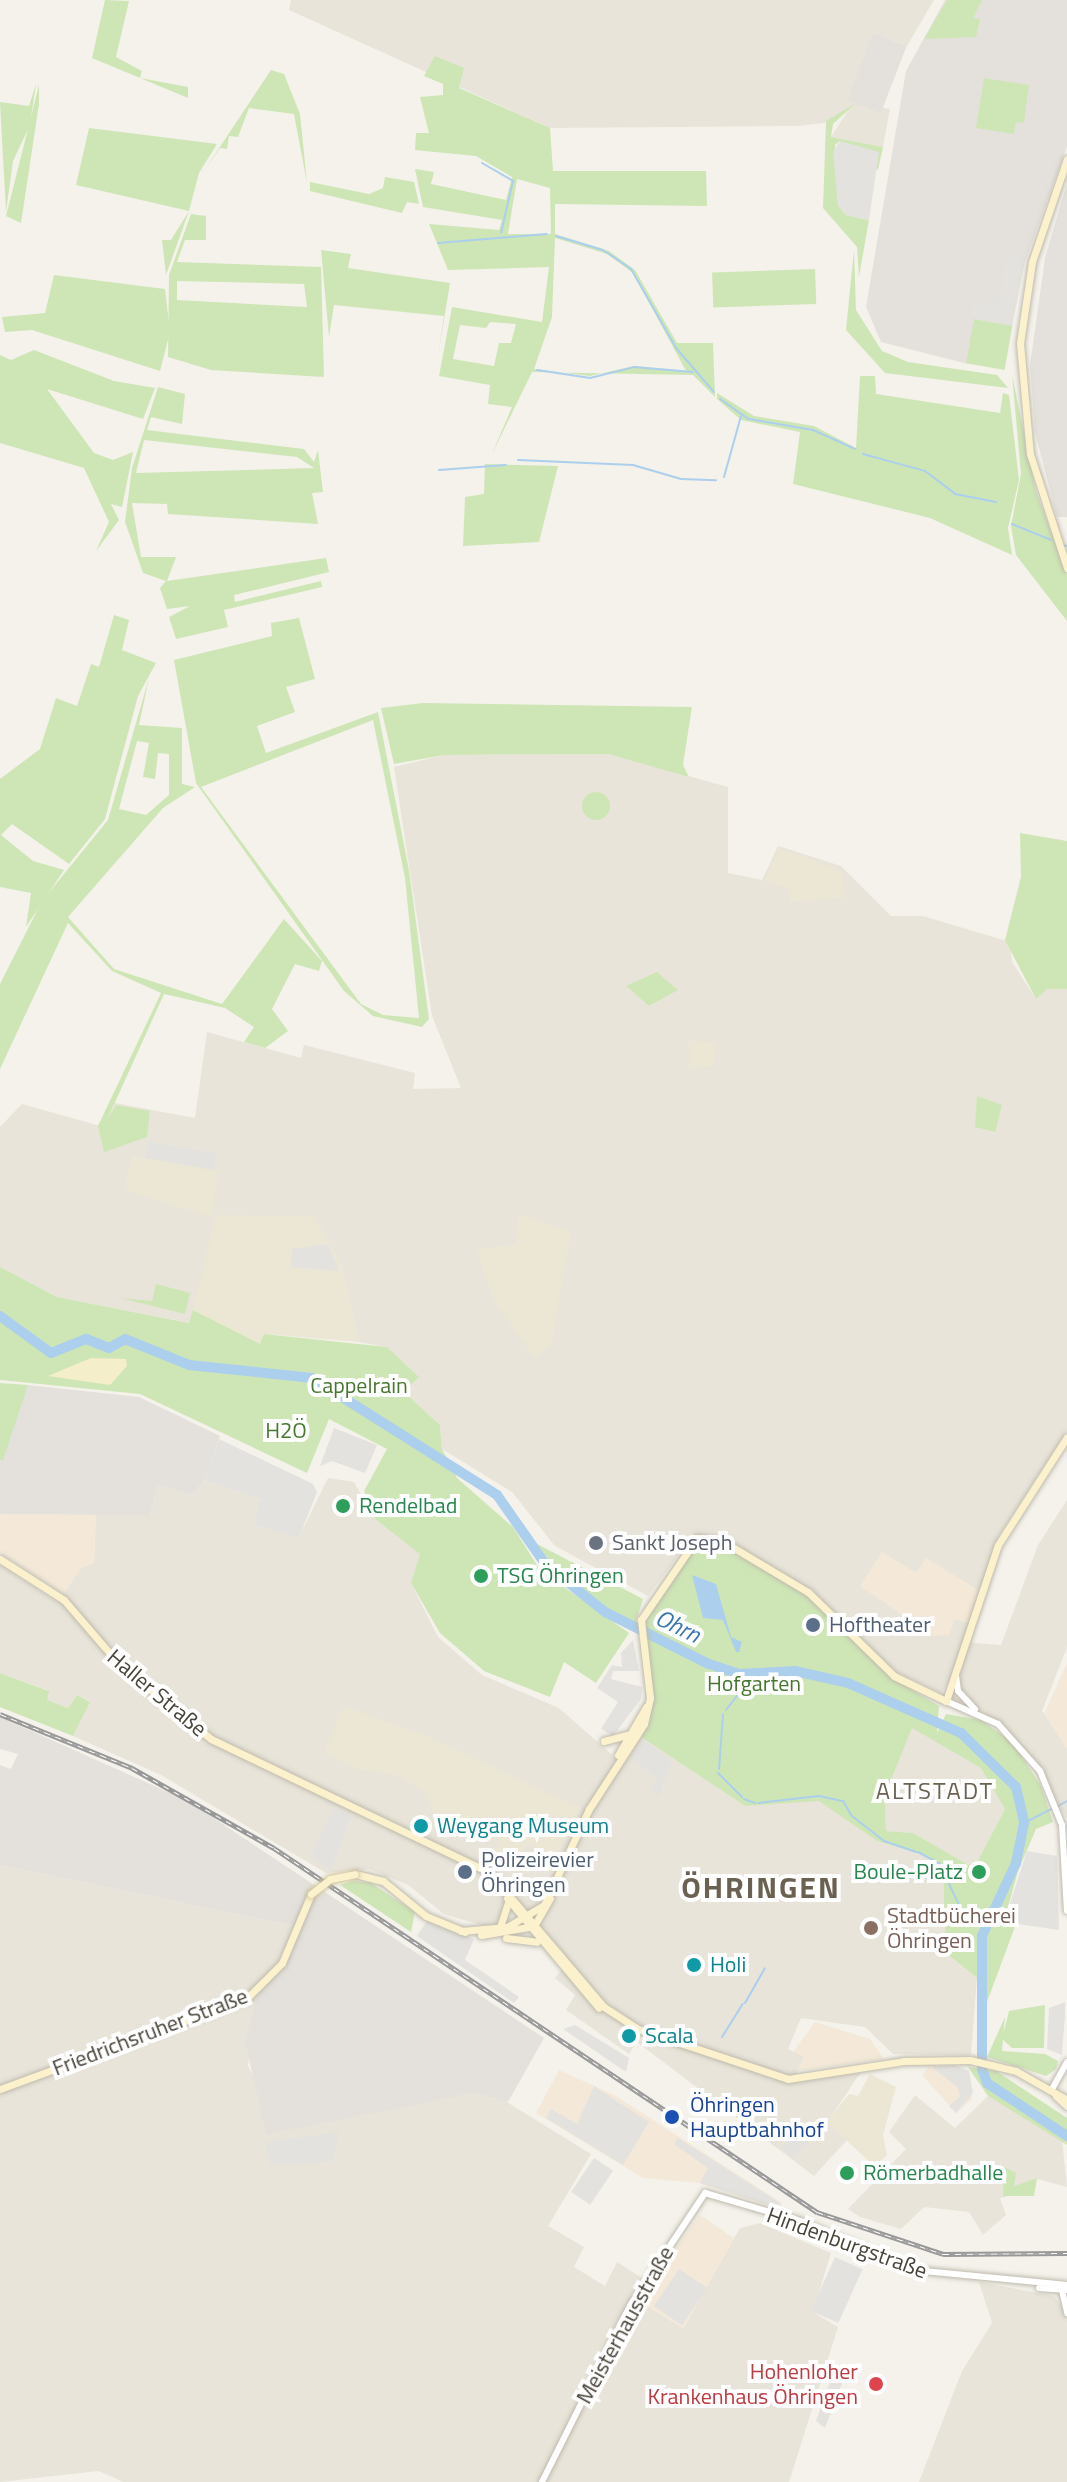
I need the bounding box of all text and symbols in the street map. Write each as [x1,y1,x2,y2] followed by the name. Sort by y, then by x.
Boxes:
[310,1373,408,1399] park label: Cappelrain
[265,1418,307,1444] park label: H2Ö
[359,1493,457,1519] place label: Rendelbad
[334,1497,352,1515] marker: Rendelbad
[612,1530,732,1556] place label: Sankt Joseph
[587,1534,605,1552] marker: Sankt Joseph
[497,1563,624,1589] place label: TSG Öhringen
[472,1567,490,1585] marker: TSG Öhringen
[651,1603,705,1649] water label: Ohrn
[829,1612,931,1638] place label: Hoftheater
[804,1616,822,1634] marker: Hoftheater
[102,1644,212,1742] street label: Haller Straße
[707,1671,801,1697] park label: Hofgarten
[876,1777,994,1805] district label: ALTSTADT
[437,1813,609,1839] place label: Weygang Museum
[412,1817,430,1835] marker: Weygang Museum
[481,1846,594,1898] place label: Polizeirevier Öhringen
[853,1859,963,1885] place label: Boule-Platz
[456,1863,474,1881] marker: Polizeirevier Öhringen
[970,1863,988,1881] marker: Boule-Platz
[681,1869,841,1905] district label: ÖHRINGEN
[887,1902,1016,1954] place label: Stadtbücherei Öhringen
[862,1919,880,1937] marker: Stadtbücherei Öhringen
[710,1952,746,1978] place label: Holi
[685,1956,703,1974] marker: Holi
[49,1983,251,2081] street label: Friedrichsruher Straße
[645,2023,694,2049] place label: Scala
[620,2027,638,2045] marker: Scala
[690,2091,824,2142] place label: Öhringen Hauptbahnhof
[661,2106,683,2128] marker: Öhringen Hauptbahnhof
[863,2160,1003,2186] place label: Römerbadhalle
[838,2164,856,2182] marker: Römerbadhalle
[763,2202,931,2284] street label: Hindenburgstraße
[571,2242,679,2408] street label: Meisterhausstraße
[648,2358,858,2410] place label: Hohenloher Krankenhaus Öhringen
[865,2373,887,2395] marker: Hohenloher Krankenhaus Öhringen

